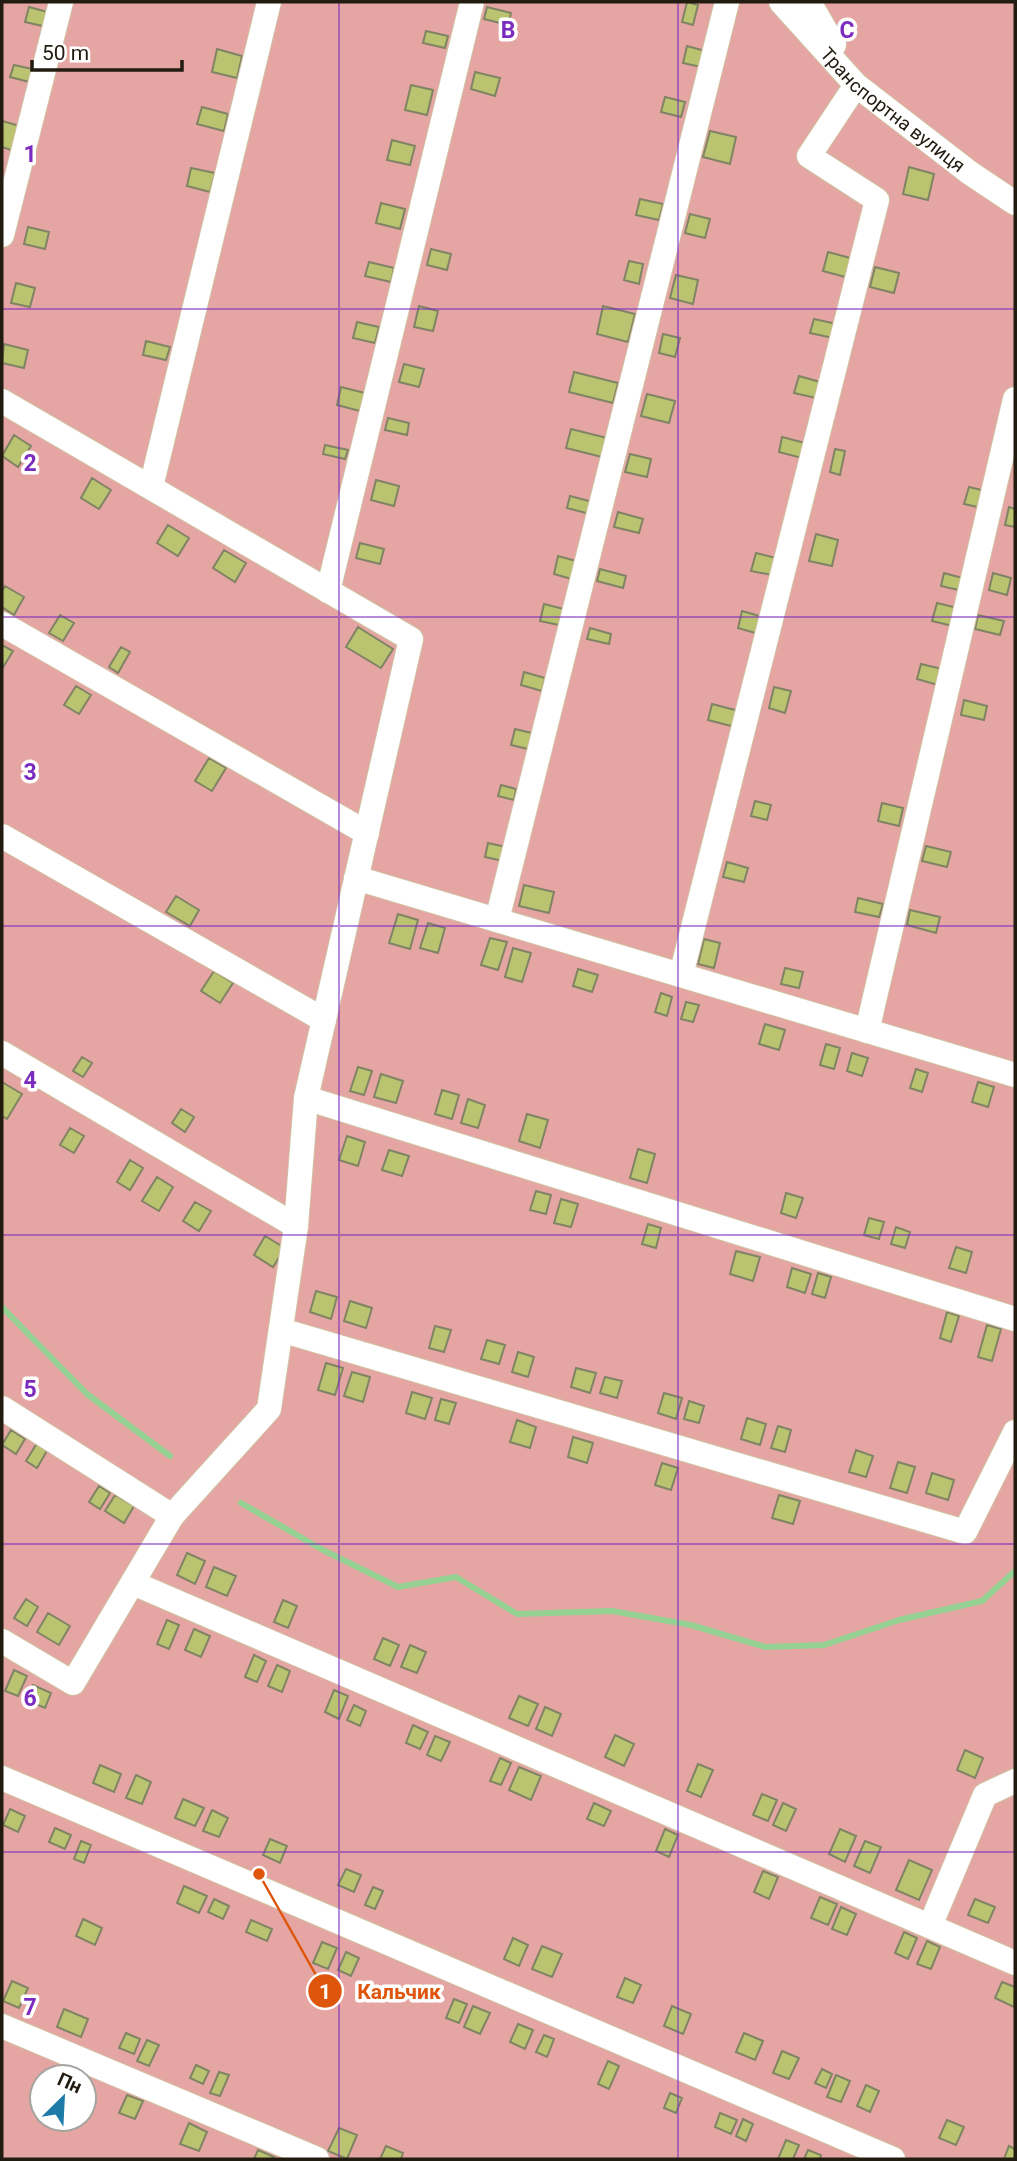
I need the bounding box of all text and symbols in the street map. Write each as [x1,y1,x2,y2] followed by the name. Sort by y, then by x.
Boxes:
[501,17,515,44] text: B
[839,17,855,44] text: C
[32,28,182,72] scale bar
[42,41,89,65] text: 50 m
[816,43,970,177] street label: Транспортна вулиця
[23,141,37,168] text: 1
[23,450,37,477] text: 2
[23,759,37,786] text: 3
[23,1067,37,1094] text: 4
[23,1376,37,1403] text: 5
[23,1685,37,1712] text: 6
[308,1970,454,2012] callout: Кальчик
[319,1980,331,2004] text: 1
[357,1980,441,2004] text: Кальчик
[23,1994,37,2021] text: 7
[28,2063,98,2133] north arrow
[54,2068,85,2098] text: Пн

